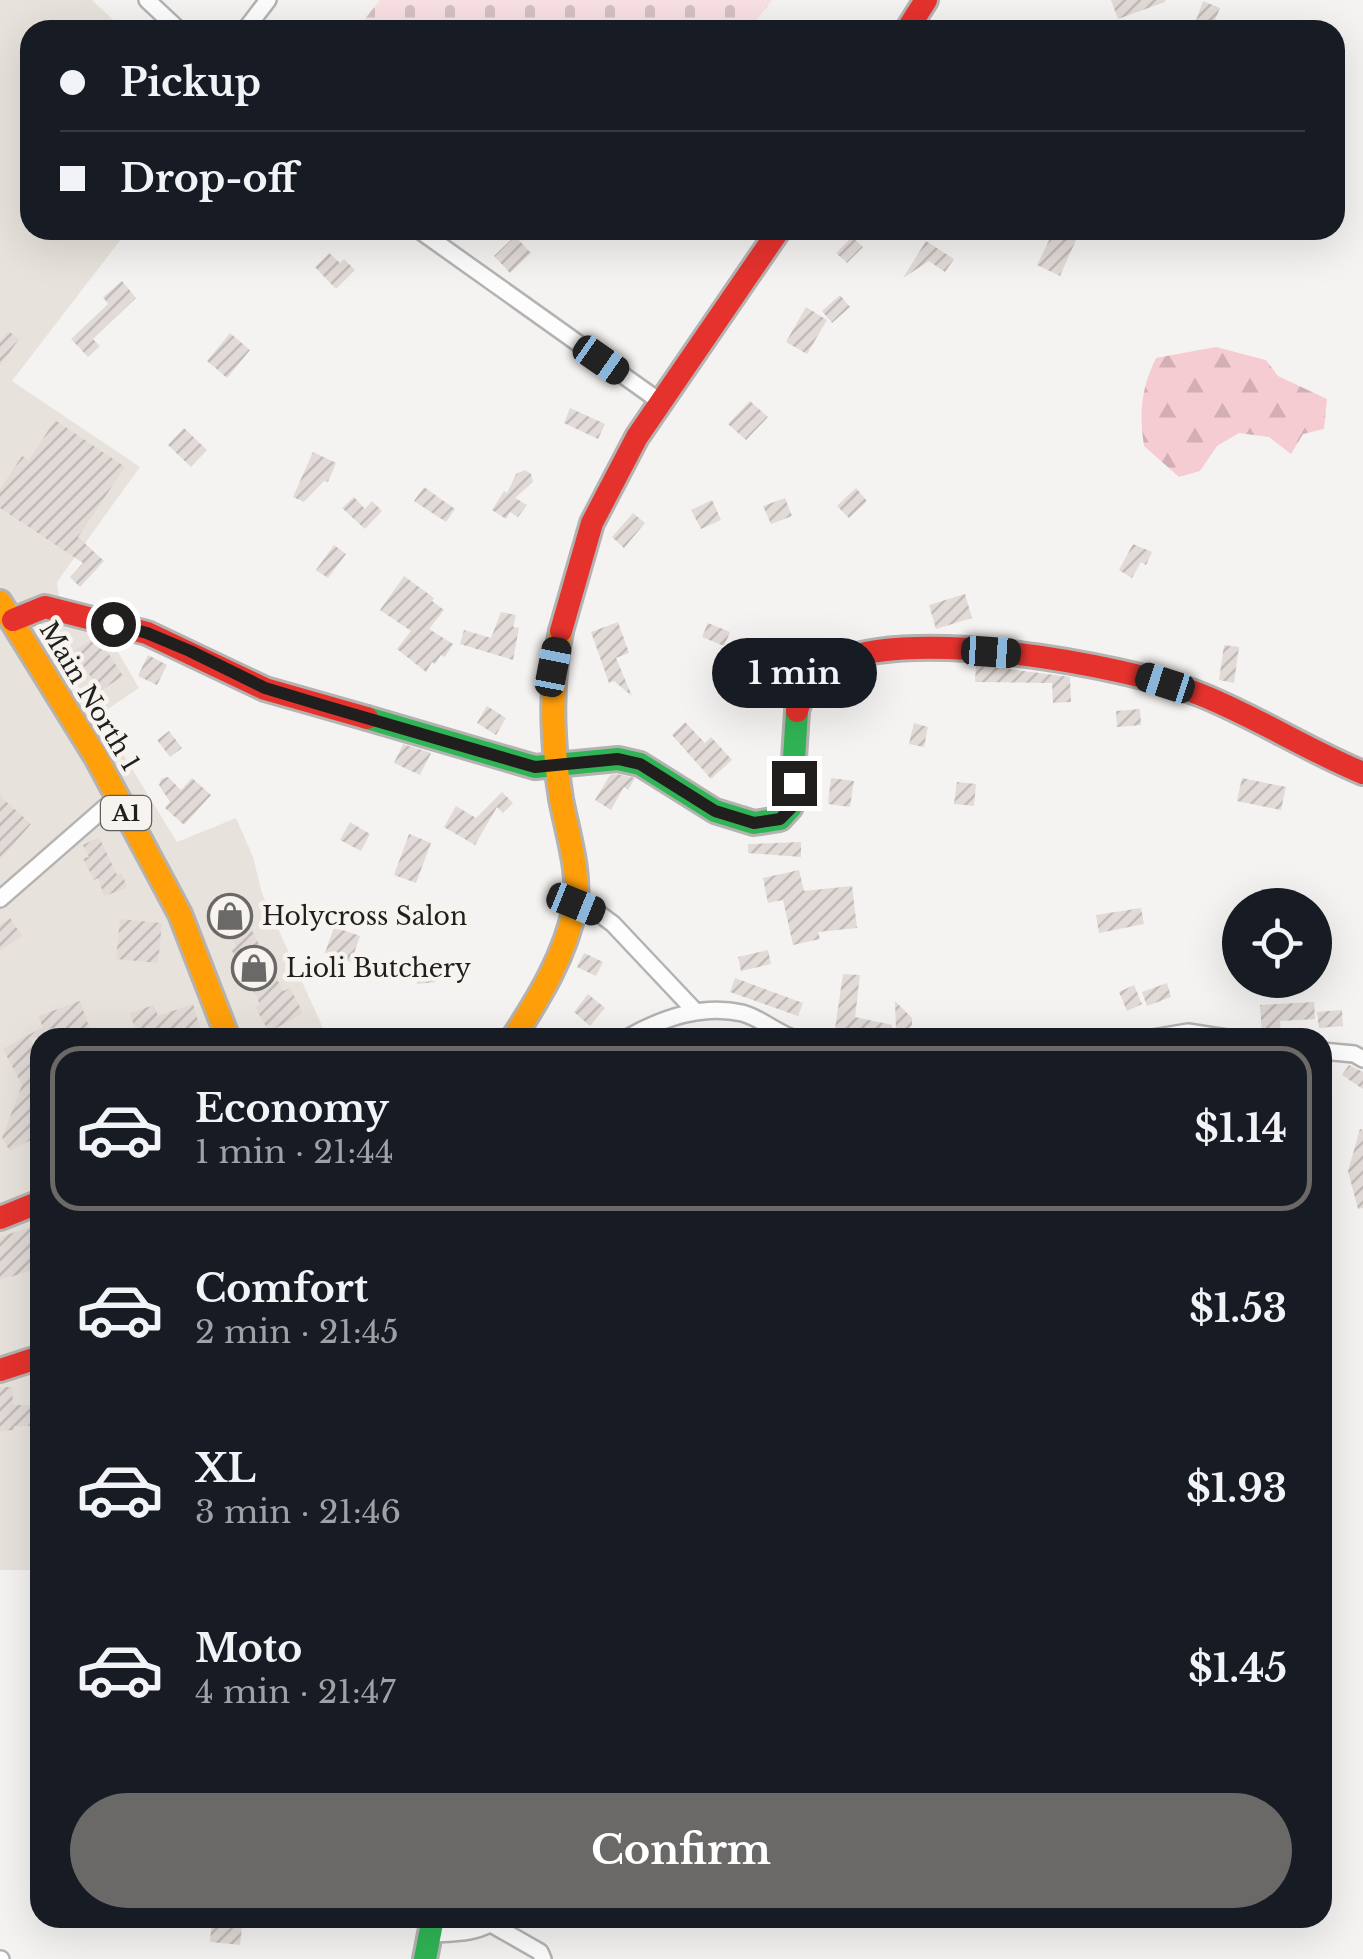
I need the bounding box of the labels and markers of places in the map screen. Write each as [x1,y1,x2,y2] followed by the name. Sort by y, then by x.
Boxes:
[207,893,253,939] shop icon: Holycross Salon
[262,901,467,932] place label: Holycross Salon
[231,945,277,991] shop icon: Lioli Butchery
[286,953,471,984] place label: Lioli Butchery

